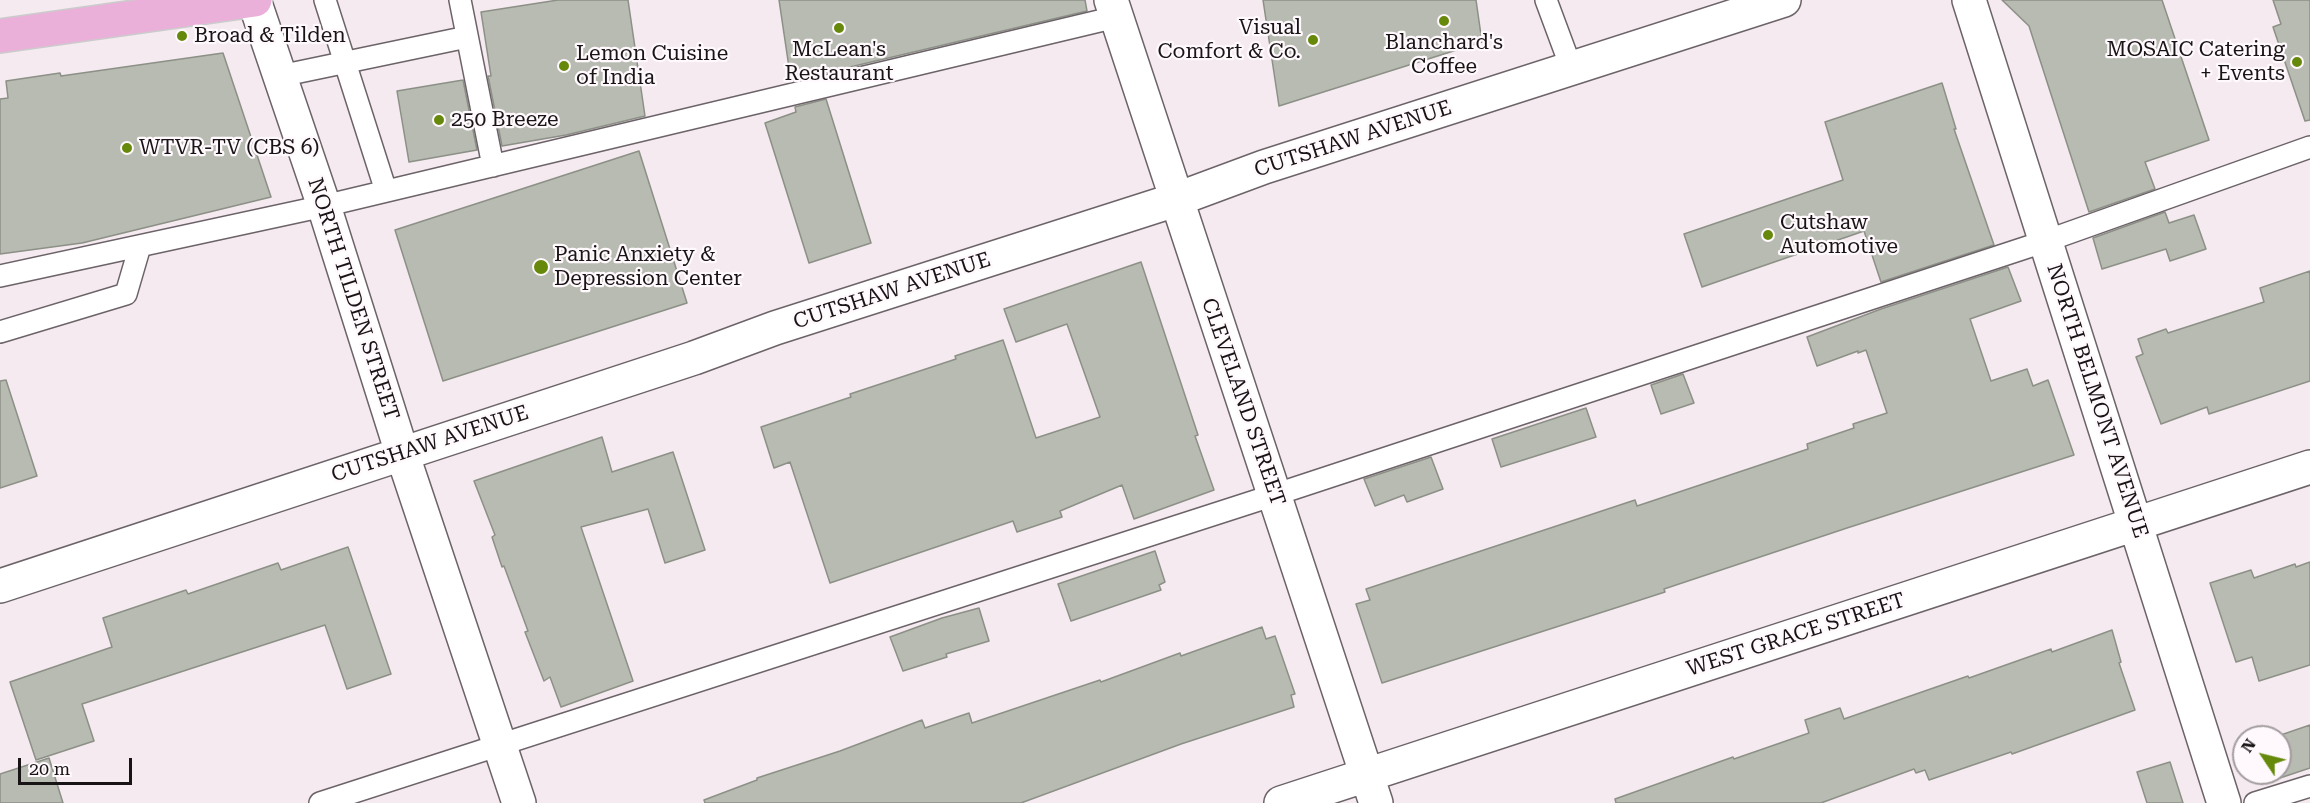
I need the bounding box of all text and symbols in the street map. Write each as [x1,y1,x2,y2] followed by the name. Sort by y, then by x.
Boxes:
[1437,14,1451,28] marker: Blanchard's Coffee
[1157,15,1301,65] place label: Visual Comfort & Co.
[832,21,846,35] marker: McLean's Restaurant
[194,23,346,49] place label: Broad & Tilden
[175,29,189,43] marker: Broad & Tilden
[1385,30,1503,80] place label: Blanchard's Coffee
[1306,33,1320,47] marker: Visual Comfort & Co.
[784,37,894,87] place label: McLean's Restaurant
[2106,37,2285,87] place label: MOSAIC Catering + Events
[576,41,728,91] place label: Lemon Cuisine of India
[2290,55,2304,69] marker: MOSAIC Catering + Events
[557,59,571,73] marker: Lemon Cuisine of India
[1251,95,1455,183] street label: CUTSHAW AVENUE
[451,107,559,133] place label: 250 Breeze
[432,113,446,127] marker: 250 Breeze
[139,135,319,161] place label: WTVR-TV (CBS 6)
[120,141,134,155] marker: WTVR-TV (CBS 6)
[302,175,404,423] street label: NORTH TILDEN STREET
[1780,210,1898,260] place label: Cutshaw Automotive
[1761,228,1775,242] marker: Cutshaw Automotive
[554,242,742,292] place label: Panic Anxiety & Depression Center
[790,247,994,335] street label: CUTSHAW AVENUE
[532,258,550,276] marker: Panic Anxiety & Depression Center
[2041,261,2153,541] street label: NORTH BELMONT AVENUE
[1196,295,1290,509] street label: CLEVELAND STREET
[328,400,532,488] street label: CUTSHAW AVENUE
[1684,588,1908,682] street label: WEST GRACE STREET
[2232,725,2292,785] north arrow
[2237,735,2260,756] text: N
[21,746,135,784] scale bar
[29,758,70,779] text: 20 m

